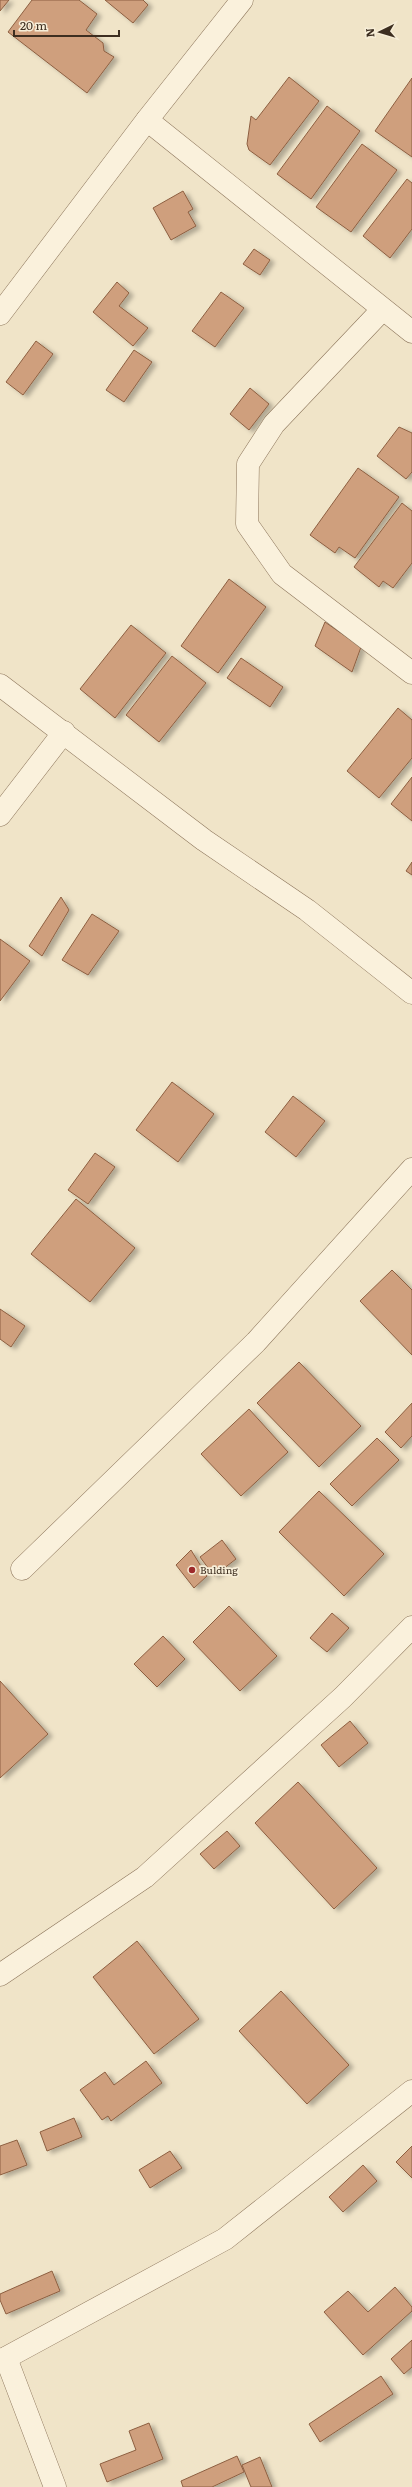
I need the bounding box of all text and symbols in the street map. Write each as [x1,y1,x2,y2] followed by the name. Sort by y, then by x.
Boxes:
[14,12,119,38] scale bar
[360,12,400,52] north arrow
[20,16,47,34] text: 20 m
[361,28,377,38] text: N
[200,1562,238,1577] place label: Bulding
[187,1565,197,1575] marker: Bulding

